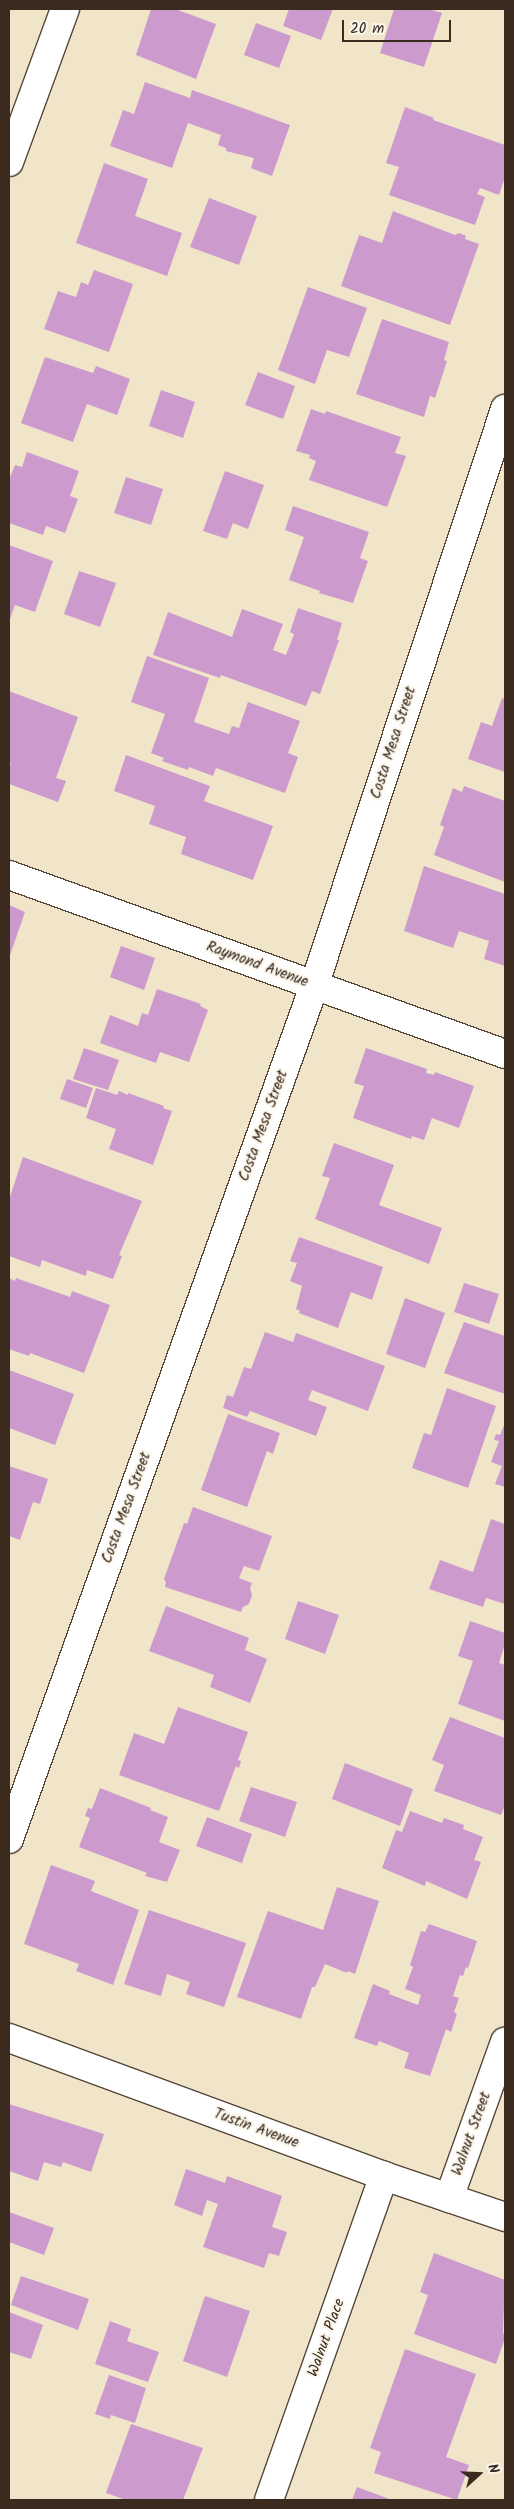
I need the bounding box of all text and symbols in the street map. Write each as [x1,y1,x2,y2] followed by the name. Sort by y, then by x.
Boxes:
[344,10,453,42] scale bar
[350,17,384,41] text: 20 m
[367,685,421,801] street label: Costa Mesa Street
[204,938,310,992] street label: Raymond Avenue
[236,1068,292,1184] street label: Costa Mesa Street
[99,1450,155,1566] street label: Costa Mesa Street
[449,2090,495,2178] street label: Walnut Street
[211,2105,301,2153] street label: Tustin Avenue
[305,2297,349,2379] street label: Walnut Place
[454,2449,504,2499] north arrow
[481,2461,505,2477] text: N

